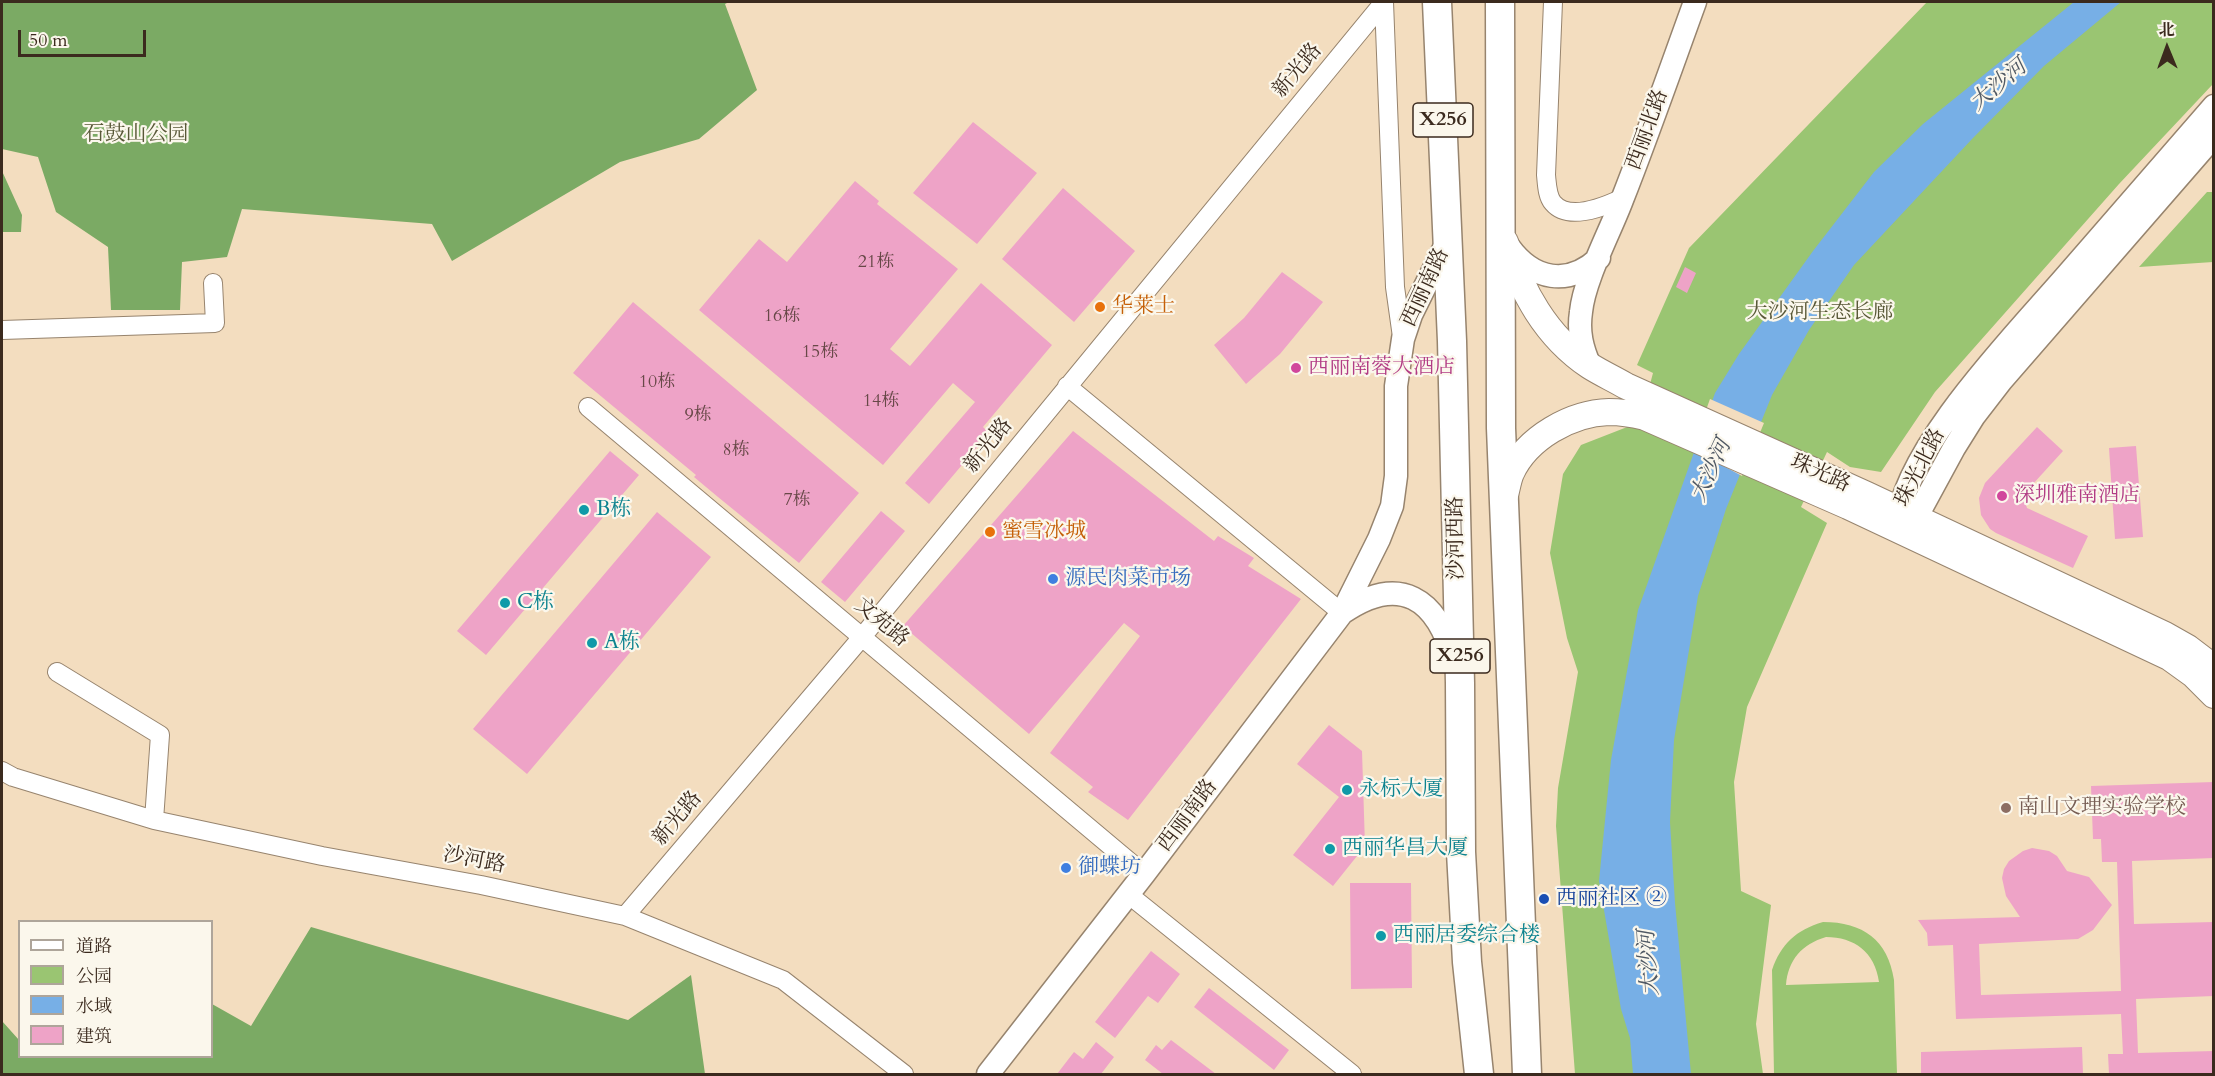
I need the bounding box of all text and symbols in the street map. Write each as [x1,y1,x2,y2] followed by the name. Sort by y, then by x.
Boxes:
[21,18,148,56] scale bar
[2137,18,2197,78] north arrow
[2158,19,2175,41] text: 北
[29,28,68,53] text: 50 m
[1268,39,1328,103] street label: 新光路
[1965,55,2033,117] water label: 大沙河
[1622,86,1674,174] street label: 西丽北路
[1413,103,1473,137] road number: X256
[84,122,188,148] park label: 石鼓山公园
[1397,245,1455,331] street label: 西丽南路
[858,252,894,274] house number: 21栋
[1112,294,1175,320] place label: 华莱士
[1093,300,1107,314] marker: 华莱士
[1747,300,1893,326] park label: 大沙河生态长廊
[764,306,800,328] house number: 16栋
[802,342,838,364] house number: 15栋
[1308,355,1455,381] place label: 西丽南蓉大酒店
[1289,361,1303,375] marker: 西丽南蓉大酒店
[639,372,675,394] house number: 10栋
[863,391,899,413] house number: 14栋
[684,405,712,427] house number: 9栋
[959,414,1019,478] street label: 新光路
[1891,425,1951,511] street label: 珠光北路
[1686,436,1738,506] water label: 大沙河
[722,440,750,462] house number: 8栋
[1786,450,1854,498] street label: 珠光路
[2014,483,2140,509] place label: 深圳雅南酒店
[1995,489,2009,503] marker: 深圳雅南酒店
[783,490,811,512] house number: 7栋
[1444,496,1470,580] street label: 沙河西路
[596,497,631,523] place label: B栋
[577,503,591,517] marker: B栋
[1002,519,1086,545] place label: 蜜雪冰城
[983,525,997,539] marker: 蜜雪冰城
[1065,566,1191,592] place label: 源民肉菜市场
[1046,572,1060,586] marker: 源民肉菜市场
[517,590,554,616] place label: C栋
[849,593,913,653] street label: 文苑路
[498,596,512,610] marker: C栋
[604,630,640,656] place label: A栋
[585,636,599,650] marker: A栋
[1430,639,1490,673] road number: X256
[1153,775,1223,857] street label: 西丽南路
[1359,777,1443,803] place label: 永标大厦
[1340,783,1354,797] marker: 永标大厦
[648,787,708,851] street label: 新光路
[2018,795,2186,821] place label: 南山文理实验学校
[1999,801,2013,815] marker: 南山文理实验学校
[1342,836,1468,862] place label: 西丽华昌大厦
[1323,842,1337,856] marker: 西丽华昌大厦
[441,843,507,879] street label: 沙河路
[1078,855,1141,881] place label: 御蝶坊
[1059,861,1073,875] marker: 御蝶坊
[1556,886,1667,912] place label: 西丽社区 ②
[1537,892,1551,906] marker: 西丽社区 ②
[18,920,213,1058] legend
[1393,923,1540,949] place label: 西丽居委综合楼
[1374,929,1388,943] marker: 西丽居委综合楼
[1635,929,1665,997] water label: 大沙河
[76,934,112,959] text: 道路
[76,964,112,989] text: 公园
[76,994,112,1019] text: 水域
[76,1024,112,1049] text: 建筑

